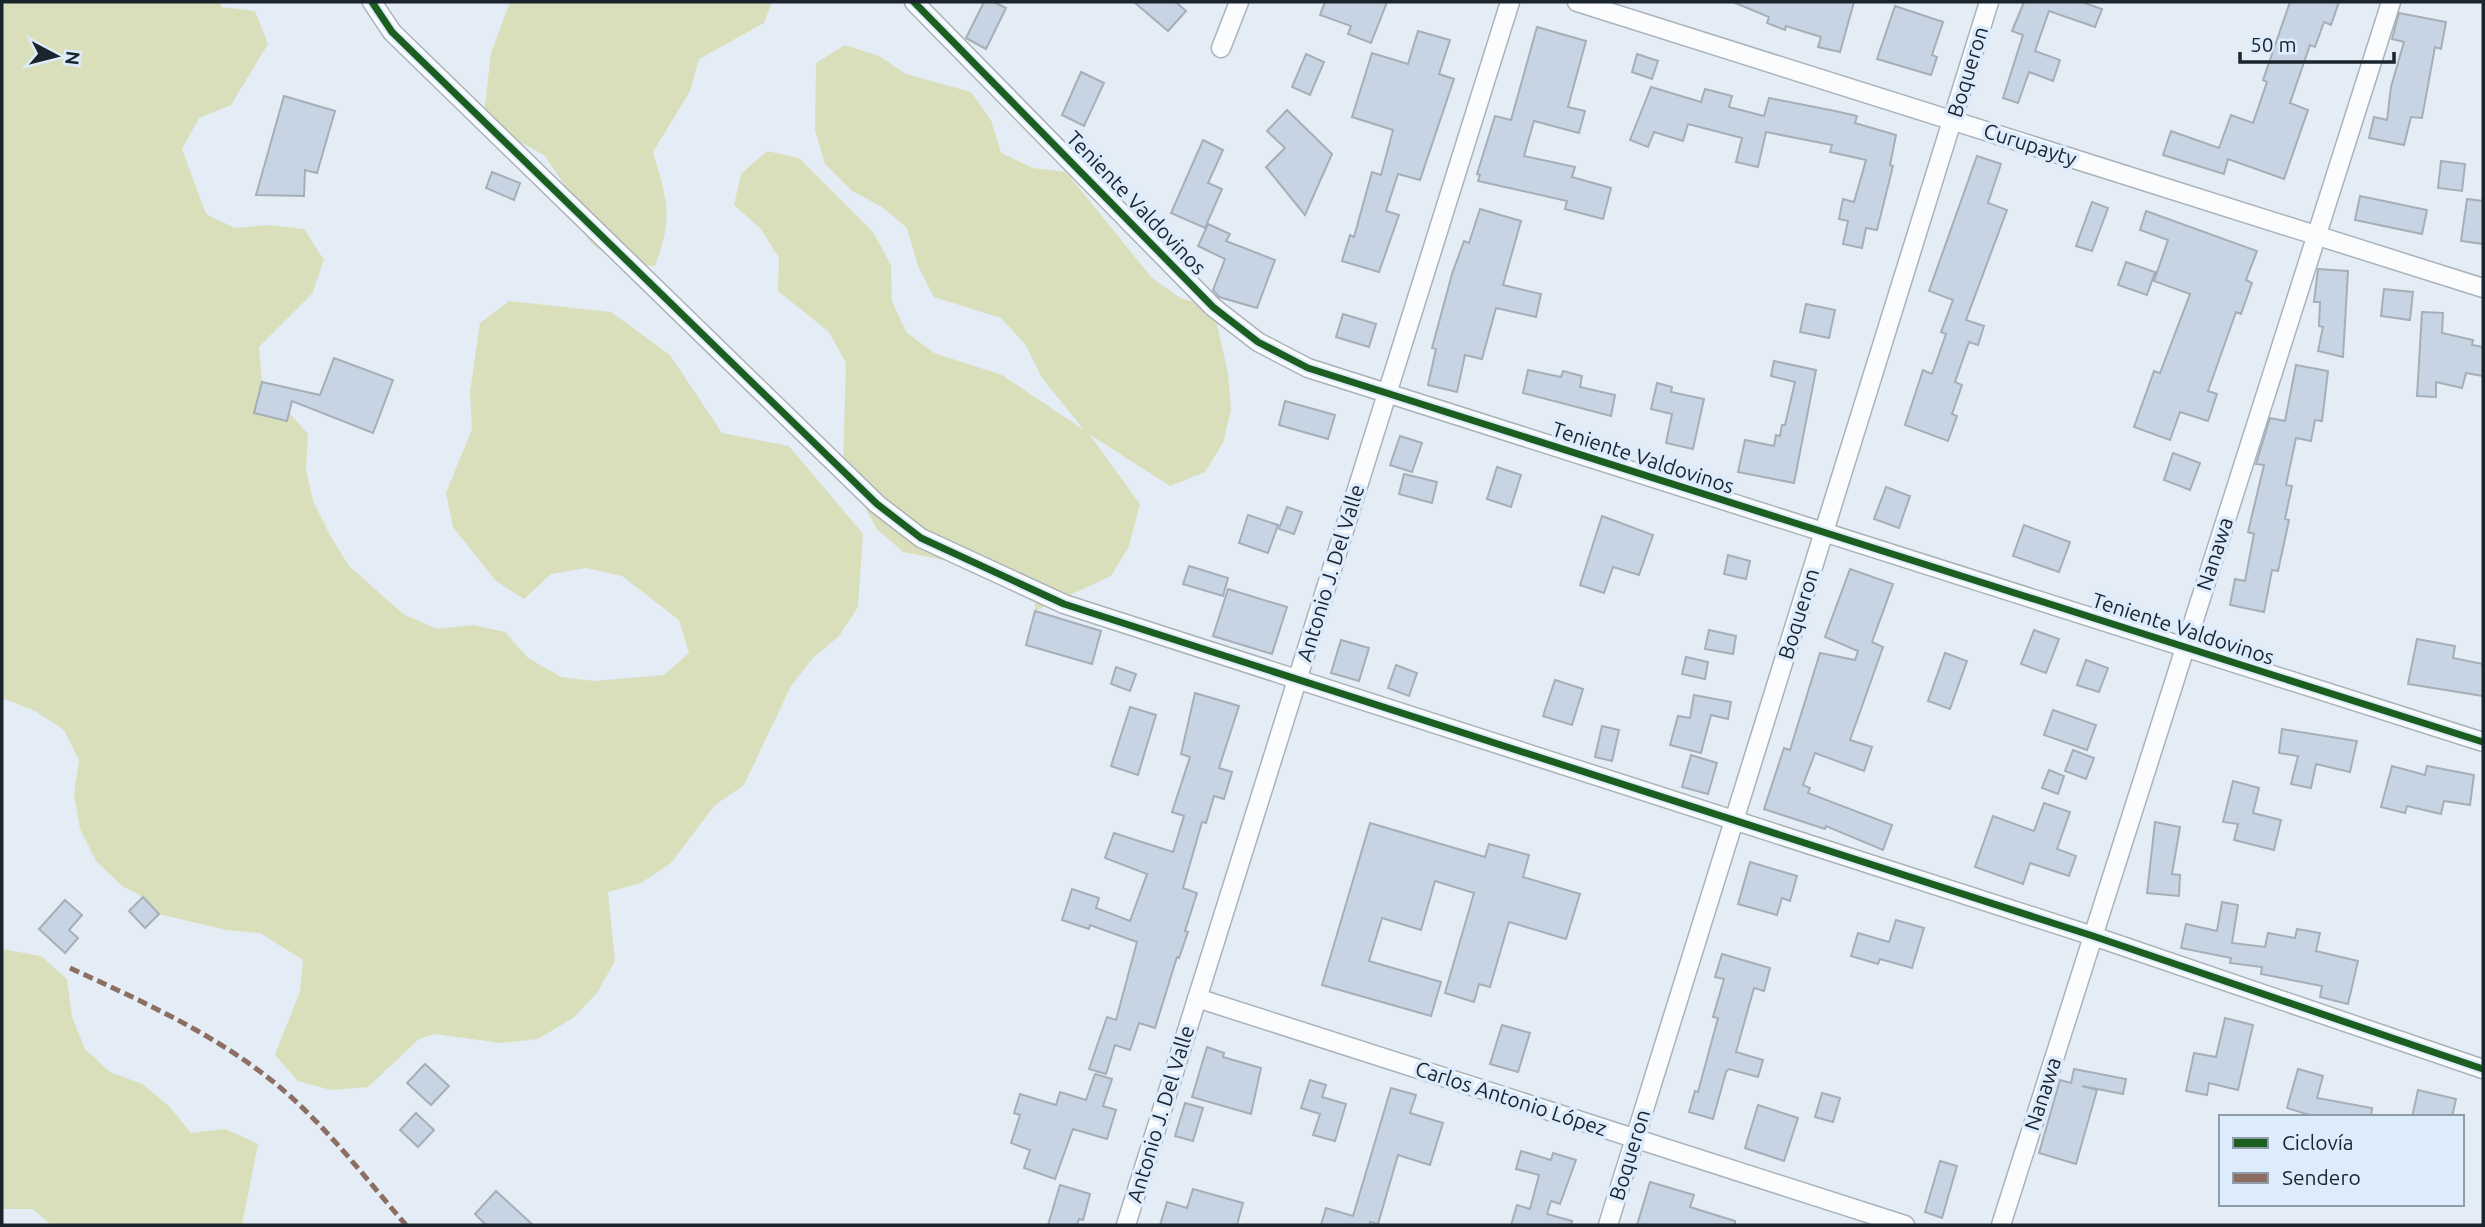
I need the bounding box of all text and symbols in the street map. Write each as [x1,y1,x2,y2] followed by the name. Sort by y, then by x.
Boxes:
[21,21,91,91] north arrow
[2240,21,2394,65] scale bar
[1942,23,1992,120] street label: Boqueron
[2250,32,2297,56] text: 50 m
[61,50,85,66] text: N
[1981,118,2080,170] street label: Curupayty
[1062,126,1211,279] street label: Teniente Valdovinos
[1549,416,1737,498] street label: Teniente Valdovinos
[1292,481,1368,664] street label: Antonio J. Del Valle
[2191,514,2237,593] street label: Nanawa
[1773,565,1823,662] street label: Boqueron
[2089,587,2277,669] street label: Teniente Valdovinos
[1122,1022,1198,1205] street label: Antonio J. Del Valle
[2019,1054,2065,1133] street label: Nanawa
[1412,1056,1610,1140] street label: Carlos Antonio López
[1604,1106,1654,1203] street label: Boqueron
[2219,1115,2464,1206] legend
[2282,1130,2354,1154] text: Ciclovía
[2282,1165,2361,1189] text: Sendero

